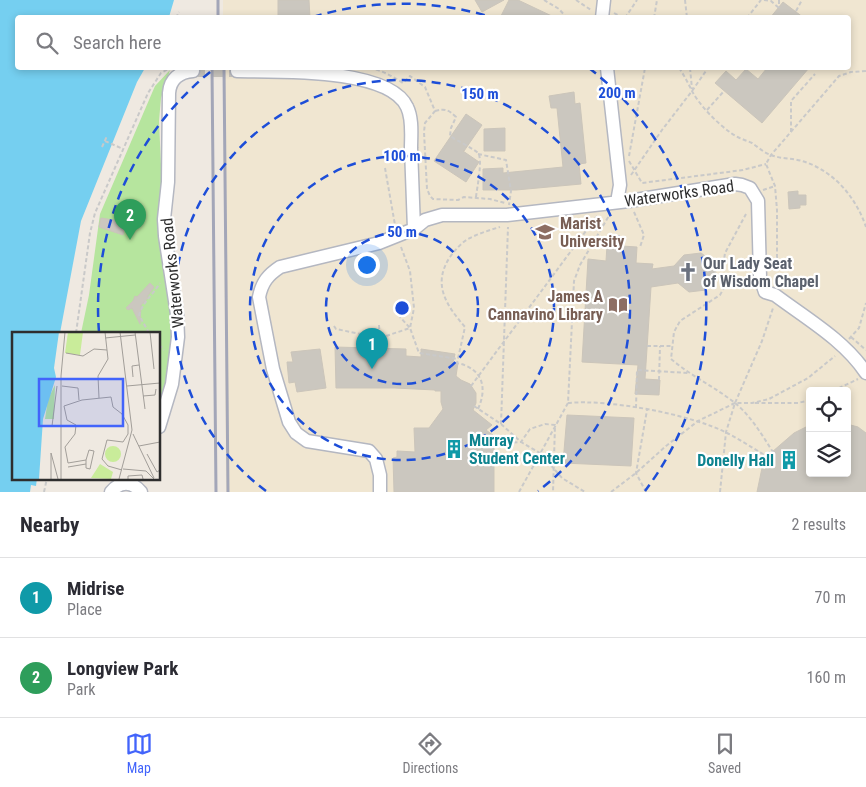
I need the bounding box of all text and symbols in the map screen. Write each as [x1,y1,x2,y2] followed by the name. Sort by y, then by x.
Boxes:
[15,15,851,70] search box
[33,29,61,57] icon: search
[73,31,161,54] text: Search here
[598,84,636,102] text: 200 m
[461,85,499,103] text: 150 m
[383,147,421,165] text: 100 m
[623,176,735,211] street label: Waterworks Road
[114,199,146,240] pin: 2
[560,214,624,251] place label: Marist University
[157,217,188,329] street label: Waterworks Road
[534,221,556,243] school or university icon: Marist University
[387,223,417,241] text: 50 m
[354,252,380,278] your location
[703,254,819,291] place label: Our Lady Seat of Wisdom Chapel
[677,261,699,283] church icon: Our Lady Seat of Wisdom Chapel
[488,287,603,324] place label: James A Cannavino Library
[607,294,629,316] library icon: James A Cannavino Library
[393,299,411,317] centre of rings
[356,328,388,369] pin: 1
[12,332,160,480] inset map
[806,387,851,477] map controls
[806,387,851,432] button: locate
[469,431,565,468] place label: Murray Student Center
[806,432,851,477] button: layers
[443,438,465,460] building icon: Murray Student Center
[778,449,800,471] building icon: Donelly Hall
[697,451,774,470] place label: Donelly Hall
[20,513,79,537] text: Nearby
[791,515,846,534] text: 2 results
[67,577,124,600] text: Midrise
[32,588,40,607] text: 1
[814,588,846,607] text: 70 m
[67,600,102,619] text: Place
[67,657,178,680] text: Longview Park
[32,668,40,687] text: 2
[807,668,846,687] text: 160 m
[67,680,96,699] text: Park
[125,730,153,776] tab: Map
[402,730,458,776] tab: Directions
[708,730,741,776] tab: Saved

